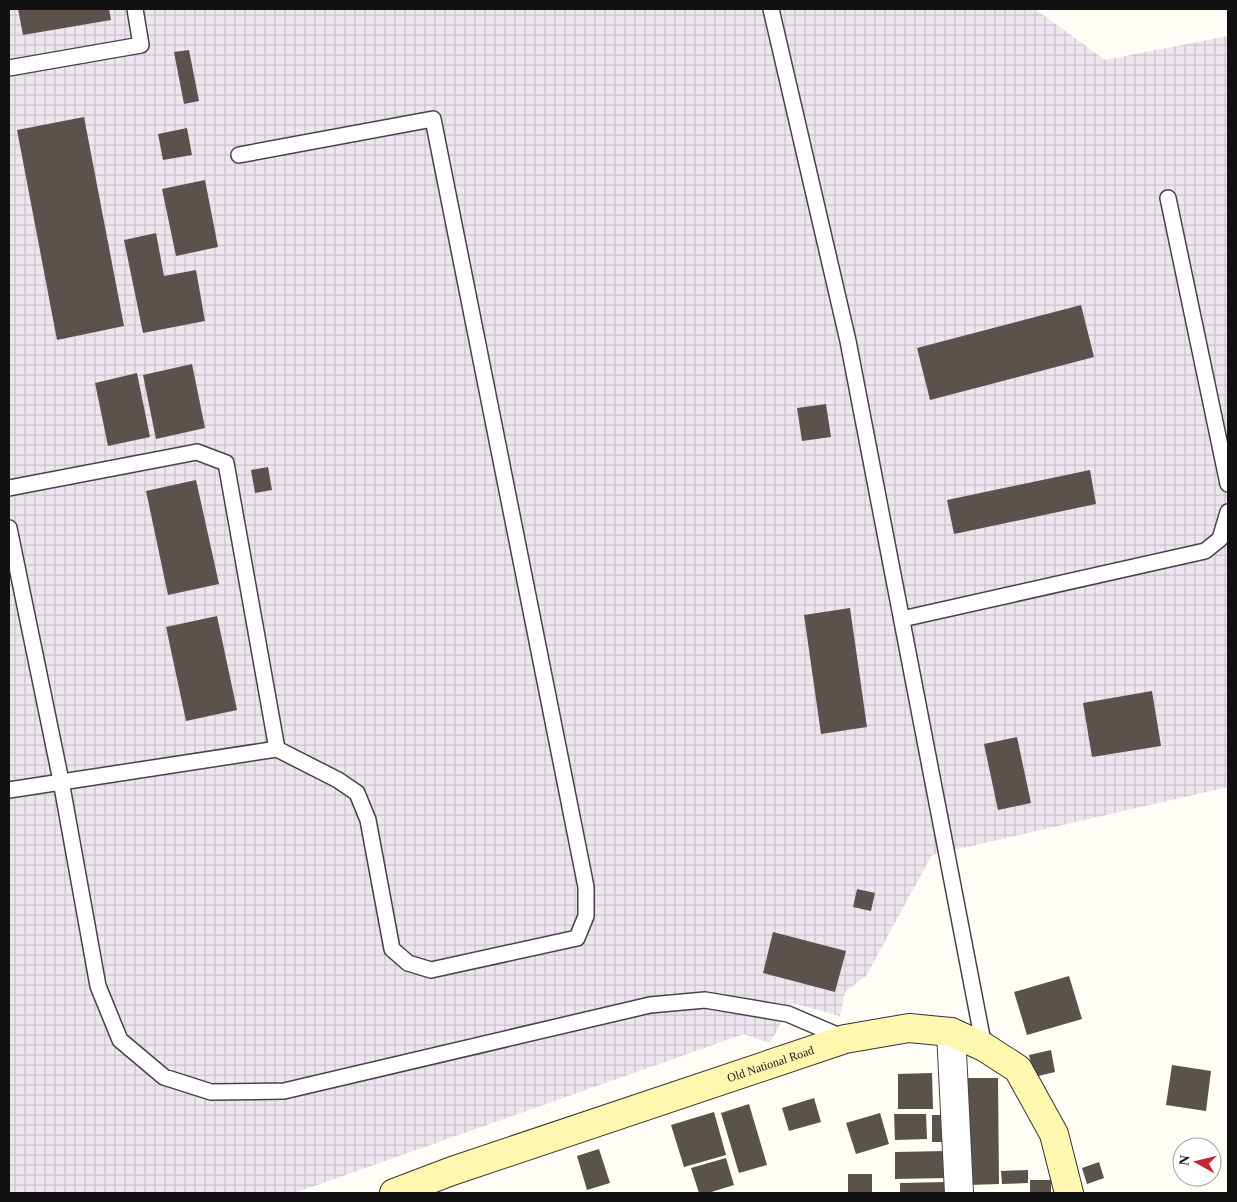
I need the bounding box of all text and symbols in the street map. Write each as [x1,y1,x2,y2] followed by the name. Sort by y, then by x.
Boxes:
[725,1043,816,1085] street label: Old National Road
[1172,1137,1222,1187] north arrow
[1176,1154,1193,1166] text: N

